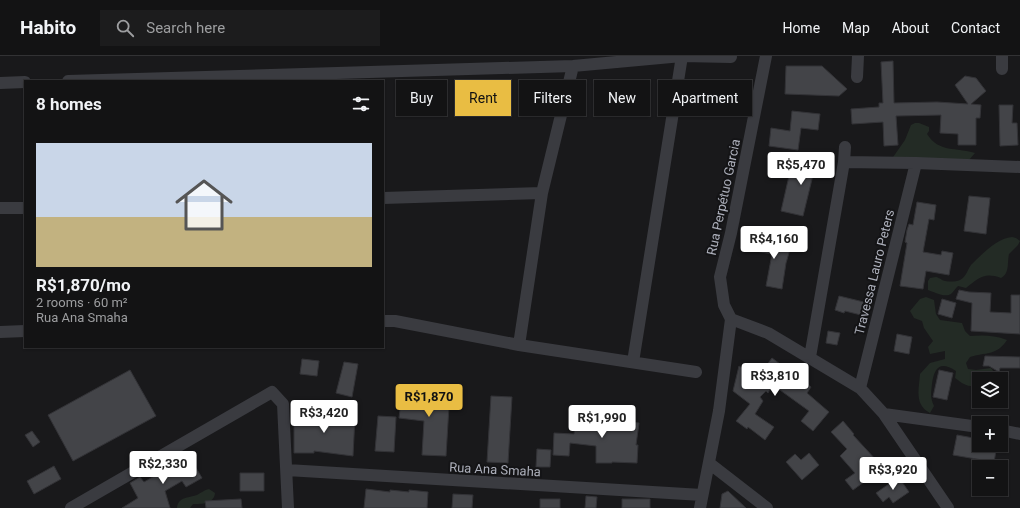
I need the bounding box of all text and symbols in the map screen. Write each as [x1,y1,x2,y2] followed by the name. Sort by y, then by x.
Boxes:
[100,10,380,46] search box
[20,16,76,39] text: Habito
[114,17,136,39] icon: search
[146,19,225,37] text: Search here
[782,20,820,36] text: Home
[842,20,870,36] text: Map
[892,20,929,36] text: About
[951,20,1000,36] text: Contact
[396,80,447,116] chip: Buy
[455,80,511,116] chip: Rent
[519,80,586,116] chip: Filters
[594,80,650,116] chip: New
[658,80,752,116] chip: Apartment
[350,93,372,115] icon: filters
[36,94,102,114] text: 8 homes
[704,138,743,257] street label: Rua Perpétuo Garcia
[764,152,838,186] pin: R$5,470
[777,157,825,172] text: R$5,470
[168,169,240,241] icon: home
[852,208,897,336] street label: Travessa Lauro Peters
[737,226,811,260] pin: R$4,160
[750,231,798,246] text: R$4,160
[36,275,130,295] text: R$1,870/mo
[36,295,128,310] text: 2 rooms · 60 m²
[36,310,128,325] text: Rua Ana Smaha
[738,363,812,397] pin: R$3,810
[751,368,799,383] text: R$3,810
[972,372,1008,496] map controls
[972,372,1008,408] button: layers
[392,384,466,418] pin: R$1,870
[405,389,453,404] text: R$1,870
[287,400,361,434] pin: R$3,420
[300,405,348,420] text: R$3,420
[565,405,639,439] pin: R$1,990
[578,410,626,425] text: R$1,990
[972,416,1008,452] button: +
[126,451,200,485] pin: R$2,330
[139,456,187,471] text: R$2,330
[856,457,930,491] pin: R$3,920
[449,460,541,479] street label: Rua Ana Smaha
[972,460,1008,496] button: −
[869,462,917,477] text: R$3,920

